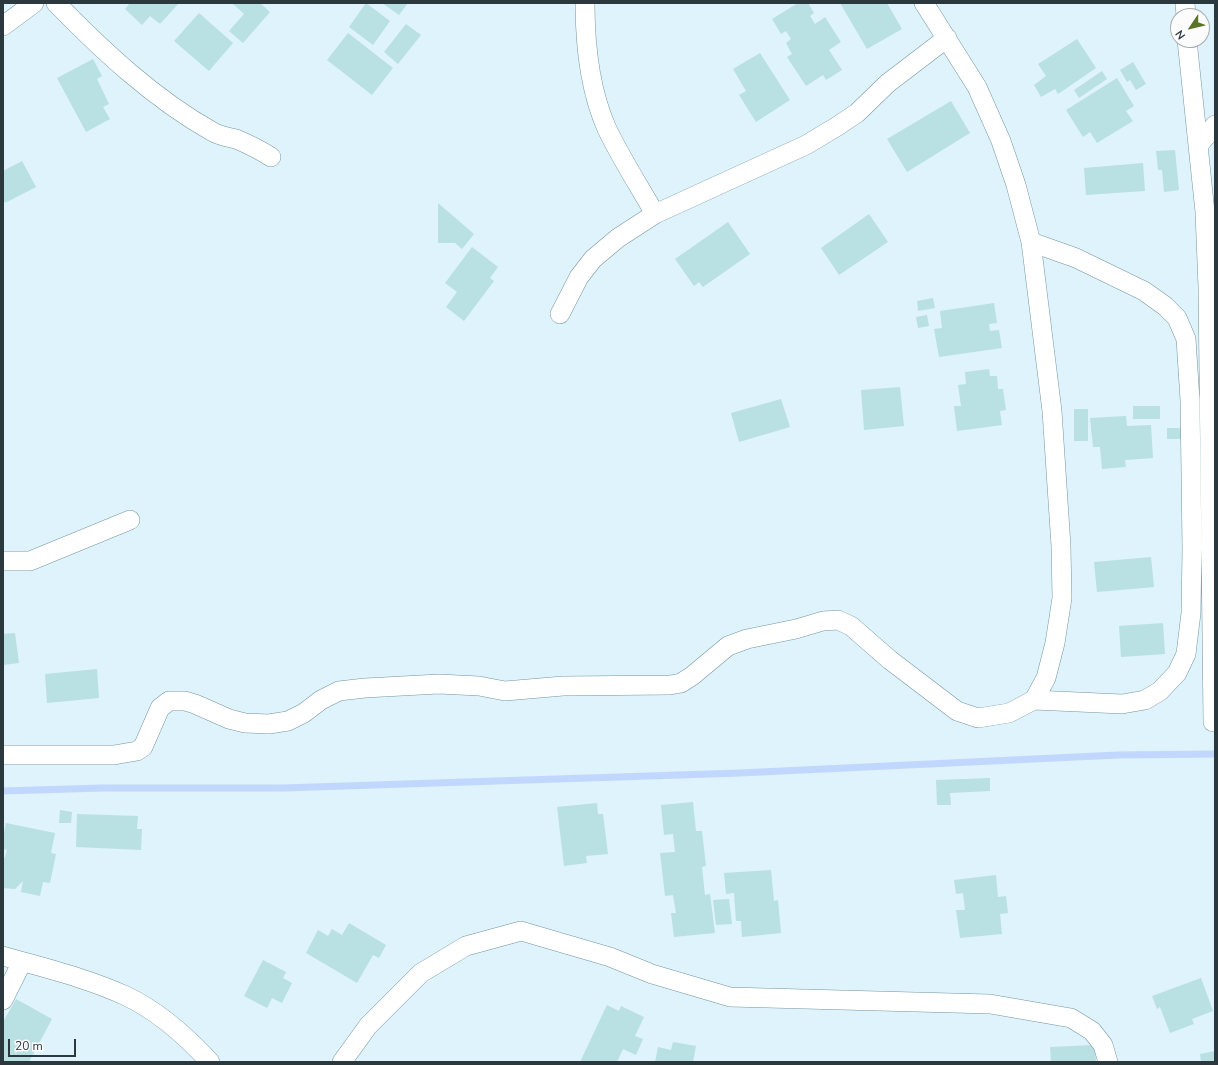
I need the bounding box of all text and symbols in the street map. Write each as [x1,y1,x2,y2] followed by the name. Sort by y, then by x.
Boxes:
[1170,8,1210,48] north arrow
[1172,27,1189,42] text: N
[10,1031,78,1057] scale bar
[15,1038,43,1054] text: 20 m

